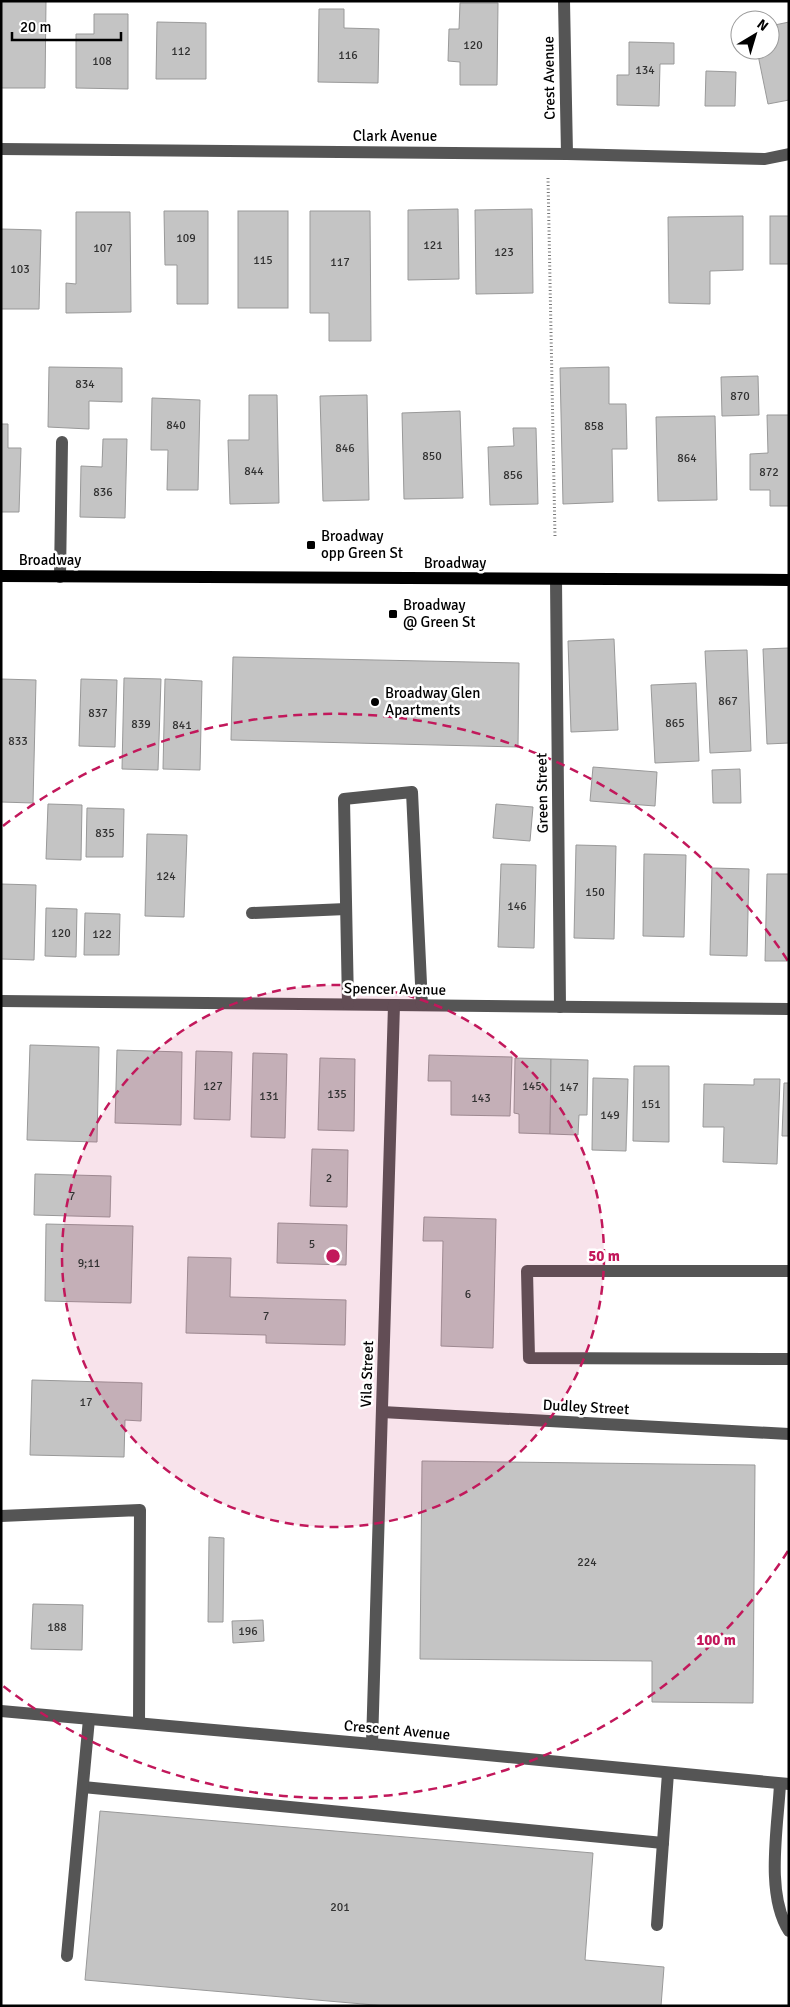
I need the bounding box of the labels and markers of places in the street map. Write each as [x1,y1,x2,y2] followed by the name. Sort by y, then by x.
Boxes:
[321,527,403,562] place label: Broadway opp Green St
[305,539,317,551] marker: Broadway opp Green St
[403,596,476,631] place label: Broadway @ Green St
[387,608,399,620] marker: Broadway @ Green St
[385,684,480,719] place label: Broadway Glen Apartments
[369,696,381,708] marker: Broadway Glen Apartments
[324,1247,342,1265] centre of rings

